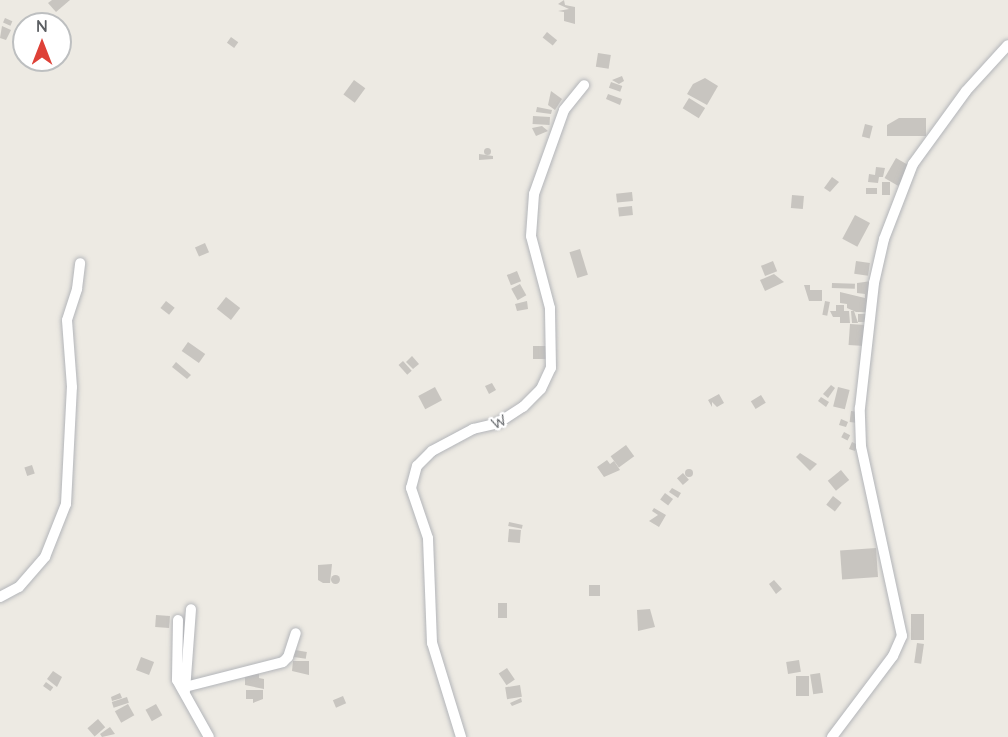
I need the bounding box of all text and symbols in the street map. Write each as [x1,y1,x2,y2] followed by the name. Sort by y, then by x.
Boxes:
[12,12,72,72] north arrow
[36,16,48,36] text: N
[486,406,510,434] street label: w

